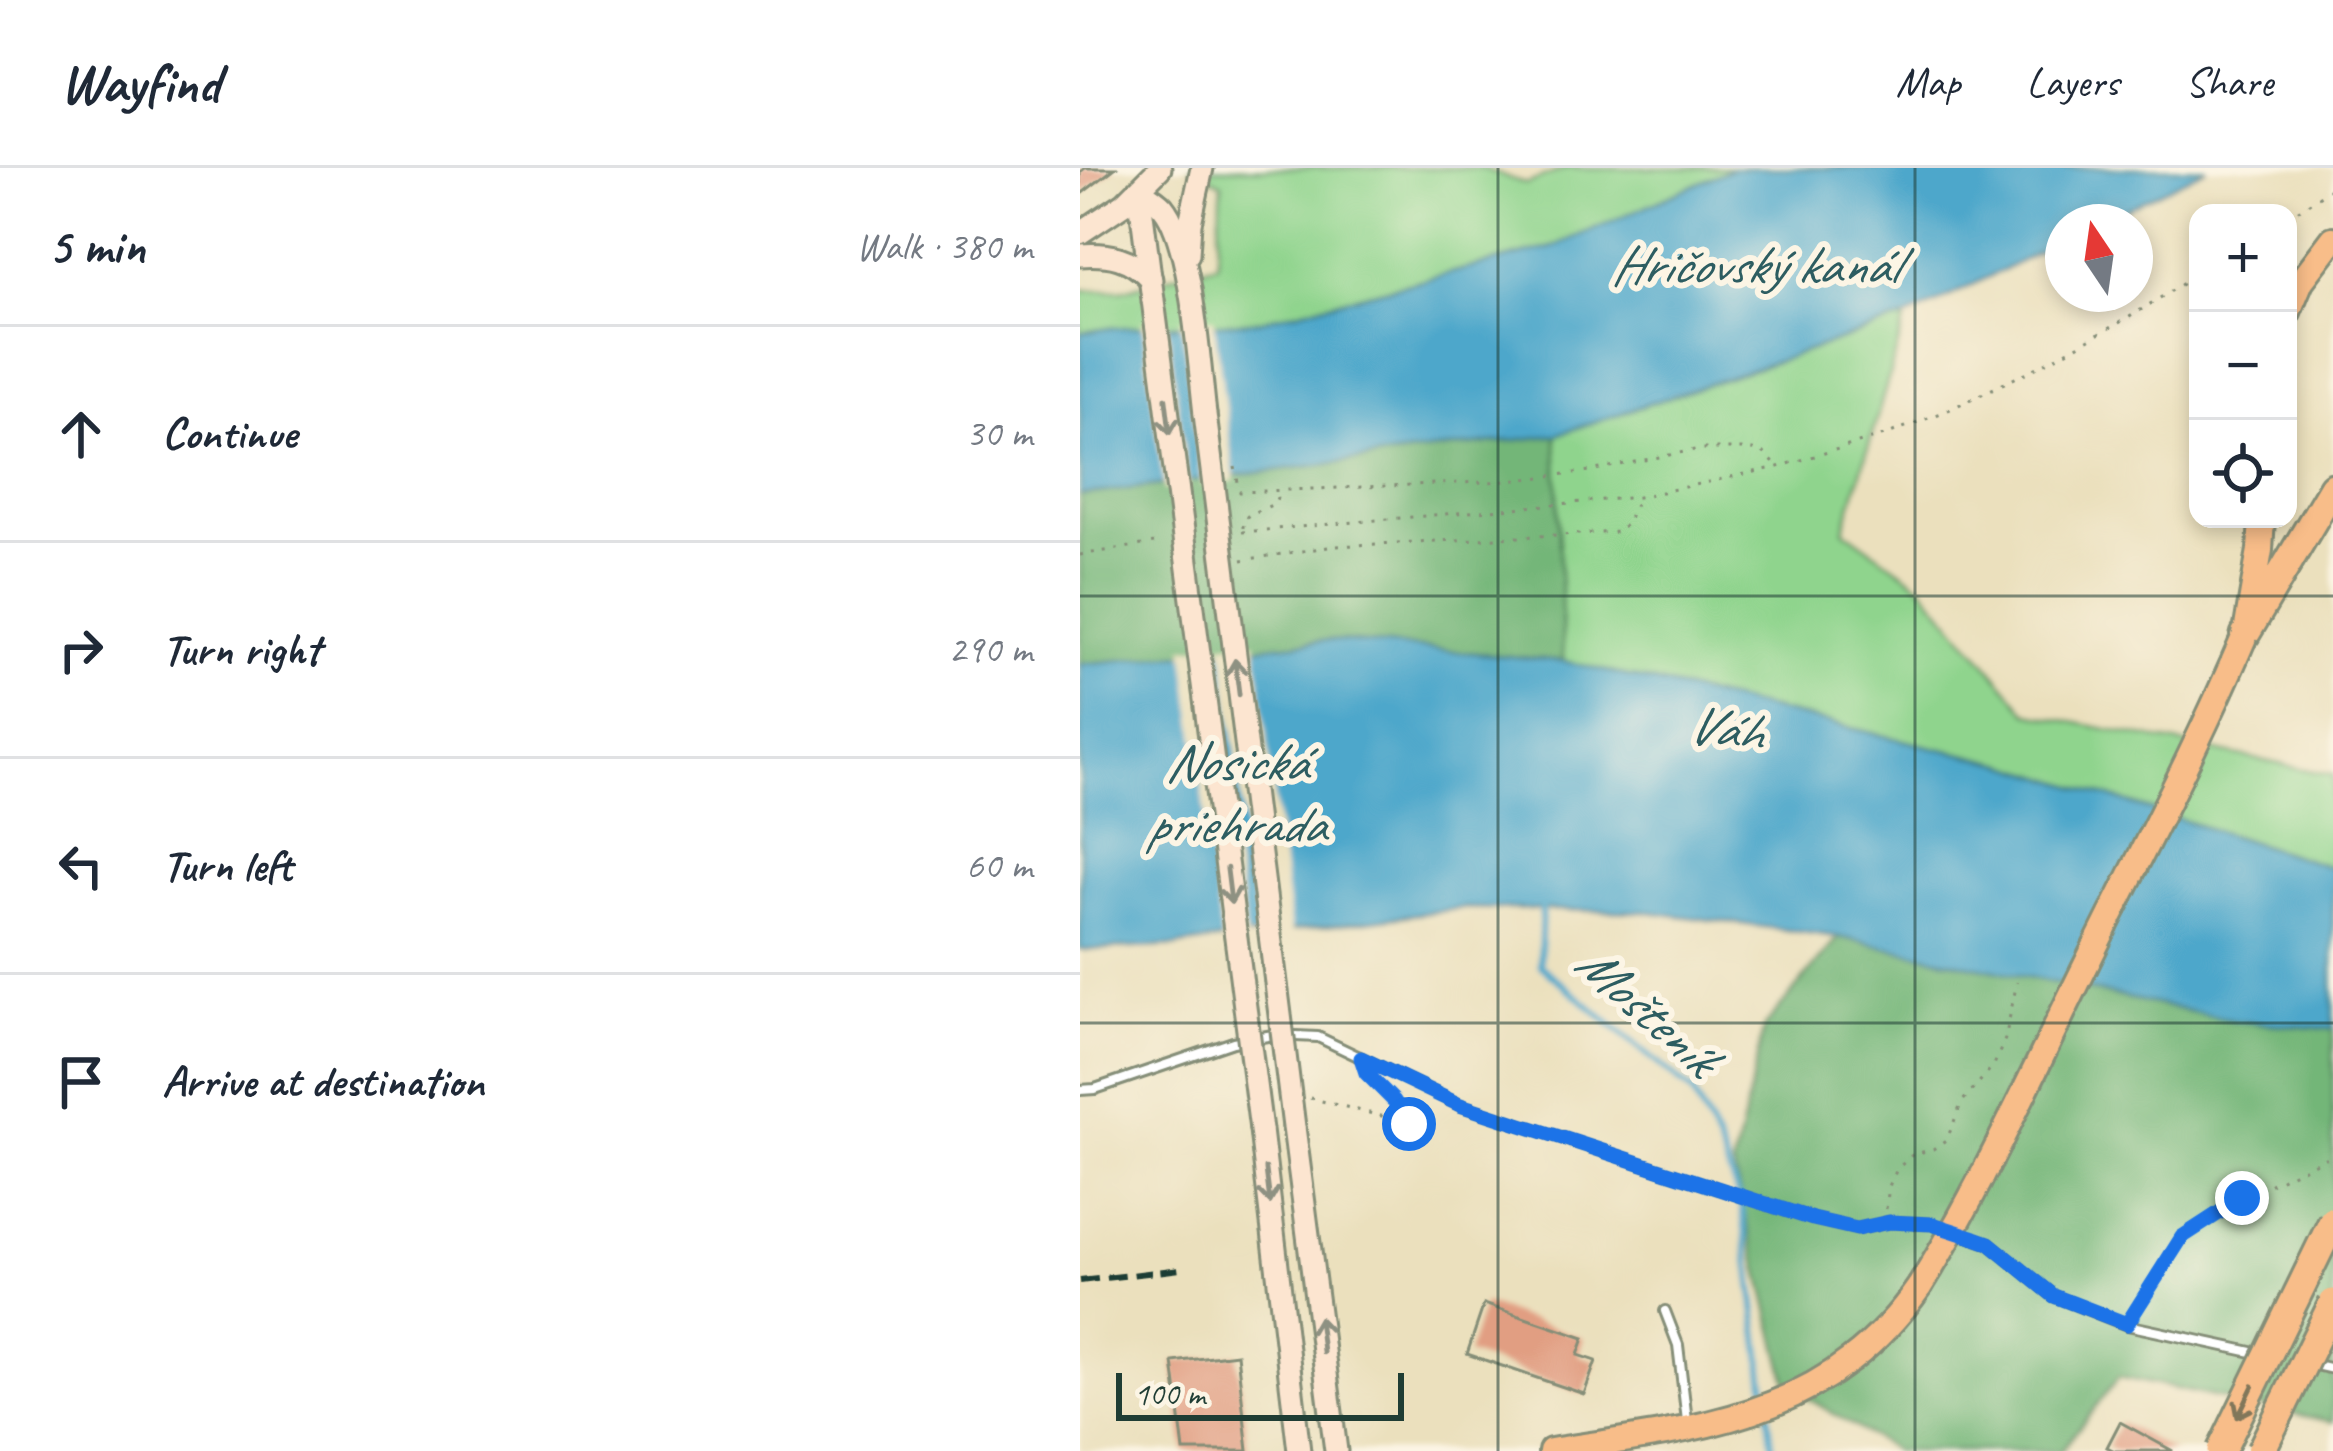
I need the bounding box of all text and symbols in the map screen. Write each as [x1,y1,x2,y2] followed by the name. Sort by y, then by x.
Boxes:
[60,47,220,119] text: Wayfind
[1896,56,1960,109] text: Map
[2026,56,2119,109] text: Layers
[2185,56,2273,109] text: Share
[2045,204,2153,312] north arrow
[2189,204,2297,528] map controls
[2189,204,2297,312] button: +
[48,214,145,278] text: 5 min
[856,222,1032,271] text: Walk · 380 m
[1611,231,1915,299] water label: Hričovský kanál
[2189,312,2297,420] button: −
[1158,396,1180,435] one-way arrow
[48,401,114,467] icon: ahead
[162,405,296,462] text: Continue
[966,409,1032,458] text: 30 m
[2189,420,2297,528] button: locate
[48,617,114,683] icon: right
[162,621,320,678] text: Turn right
[948,625,1032,674] text: 290 m
[1225,658,1248,697] one-way arrow
[1684,690,1770,767] water label: Váh
[1146,728,1330,858] water label: Nosická priehrada
[48,833,114,899] icon: left
[162,837,292,894] text: Turn left
[966,841,1032,890] text: 60 m
[1219,866,1241,905] one-way arrow
[1563,928,1738,1096] water label: Mošteník
[48,1049,114,1115] icon: arrive
[162,1053,484,1110] text: Arrive at destination
[1382,1097,1436,1151] route start
[1257,1166,1280,1205] one-way arrow
[2215,1171,2269,1225] route end
[1309,1316,1332,1355] one-way arrow
[1116,1367,1404,1420] scale bar
[1134,1373,1205,1415] text: 100 m
[2233,1383,2255,1419] one-way arrow

